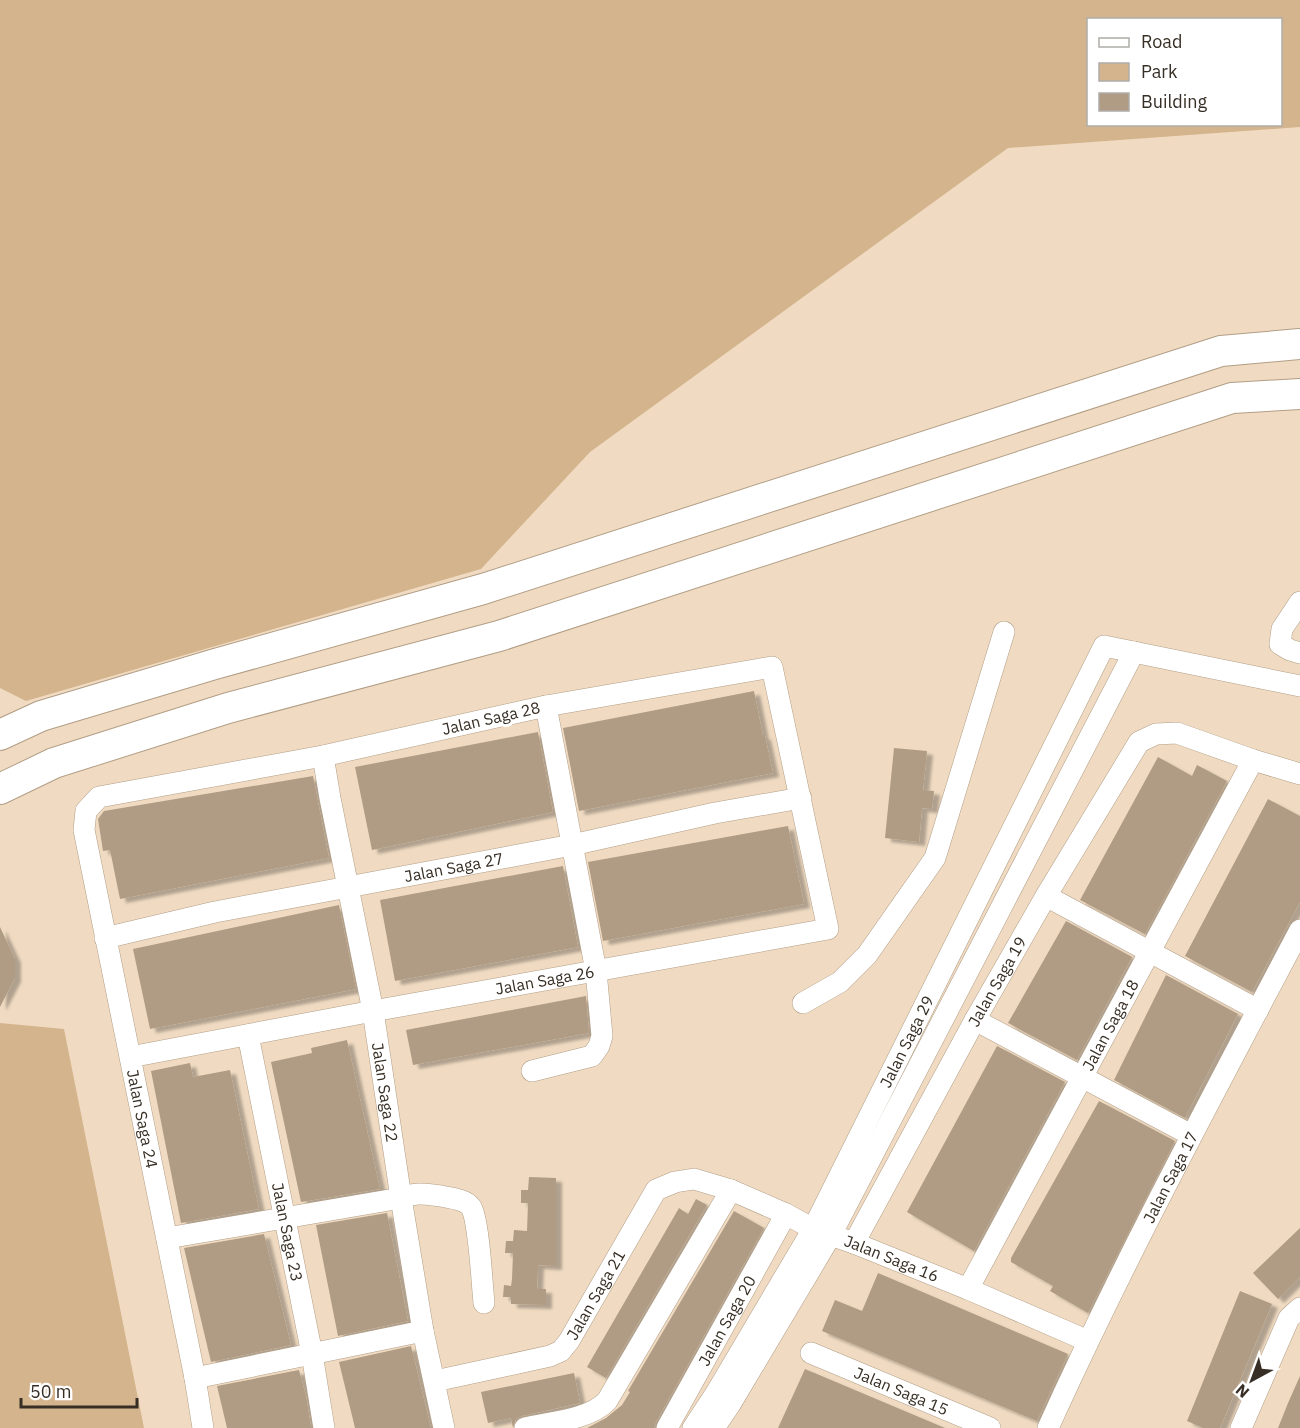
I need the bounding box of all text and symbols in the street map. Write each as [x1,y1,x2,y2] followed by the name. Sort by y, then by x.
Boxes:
[1087,18,1282,126] legend
[1141,30,1182,53] text: Road
[1141,60,1178,83] text: Park
[1141,90,1208,113] text: Building
[440,697,542,739] street label: Jalan Saga 28
[403,848,505,886] street label: Jalan Saga 27
[963,933,1031,1030] street label: Jalan Saga 19
[494,961,596,999] street label: Jalan Saga 26
[1078,976,1143,1074] street label: Jalan Saga 18
[875,992,938,1091] street label: Jalan Saga 29
[368,1041,402,1143] street label: Jalan Saga 22
[123,1068,162,1170] street label: Jalan Saga 24
[1138,1128,1202,1226] street label: Jalan Saga 17
[268,1181,307,1283] street label: Jalan Saga 23
[842,1230,942,1286] street label: Jalan Saga 16
[562,1246,629,1343] street label: Jalan Saga 21
[694,1272,760,1369] street label: Jalan Saga 20
[1222,1350,1282,1410] north arrow
[851,1362,952,1419] street label: Jalan Saga 15
[21,1371,136,1409] scale bar
[30,1380,72,1403] text: 50 m
[1231,1380,1253,1403] text: N

